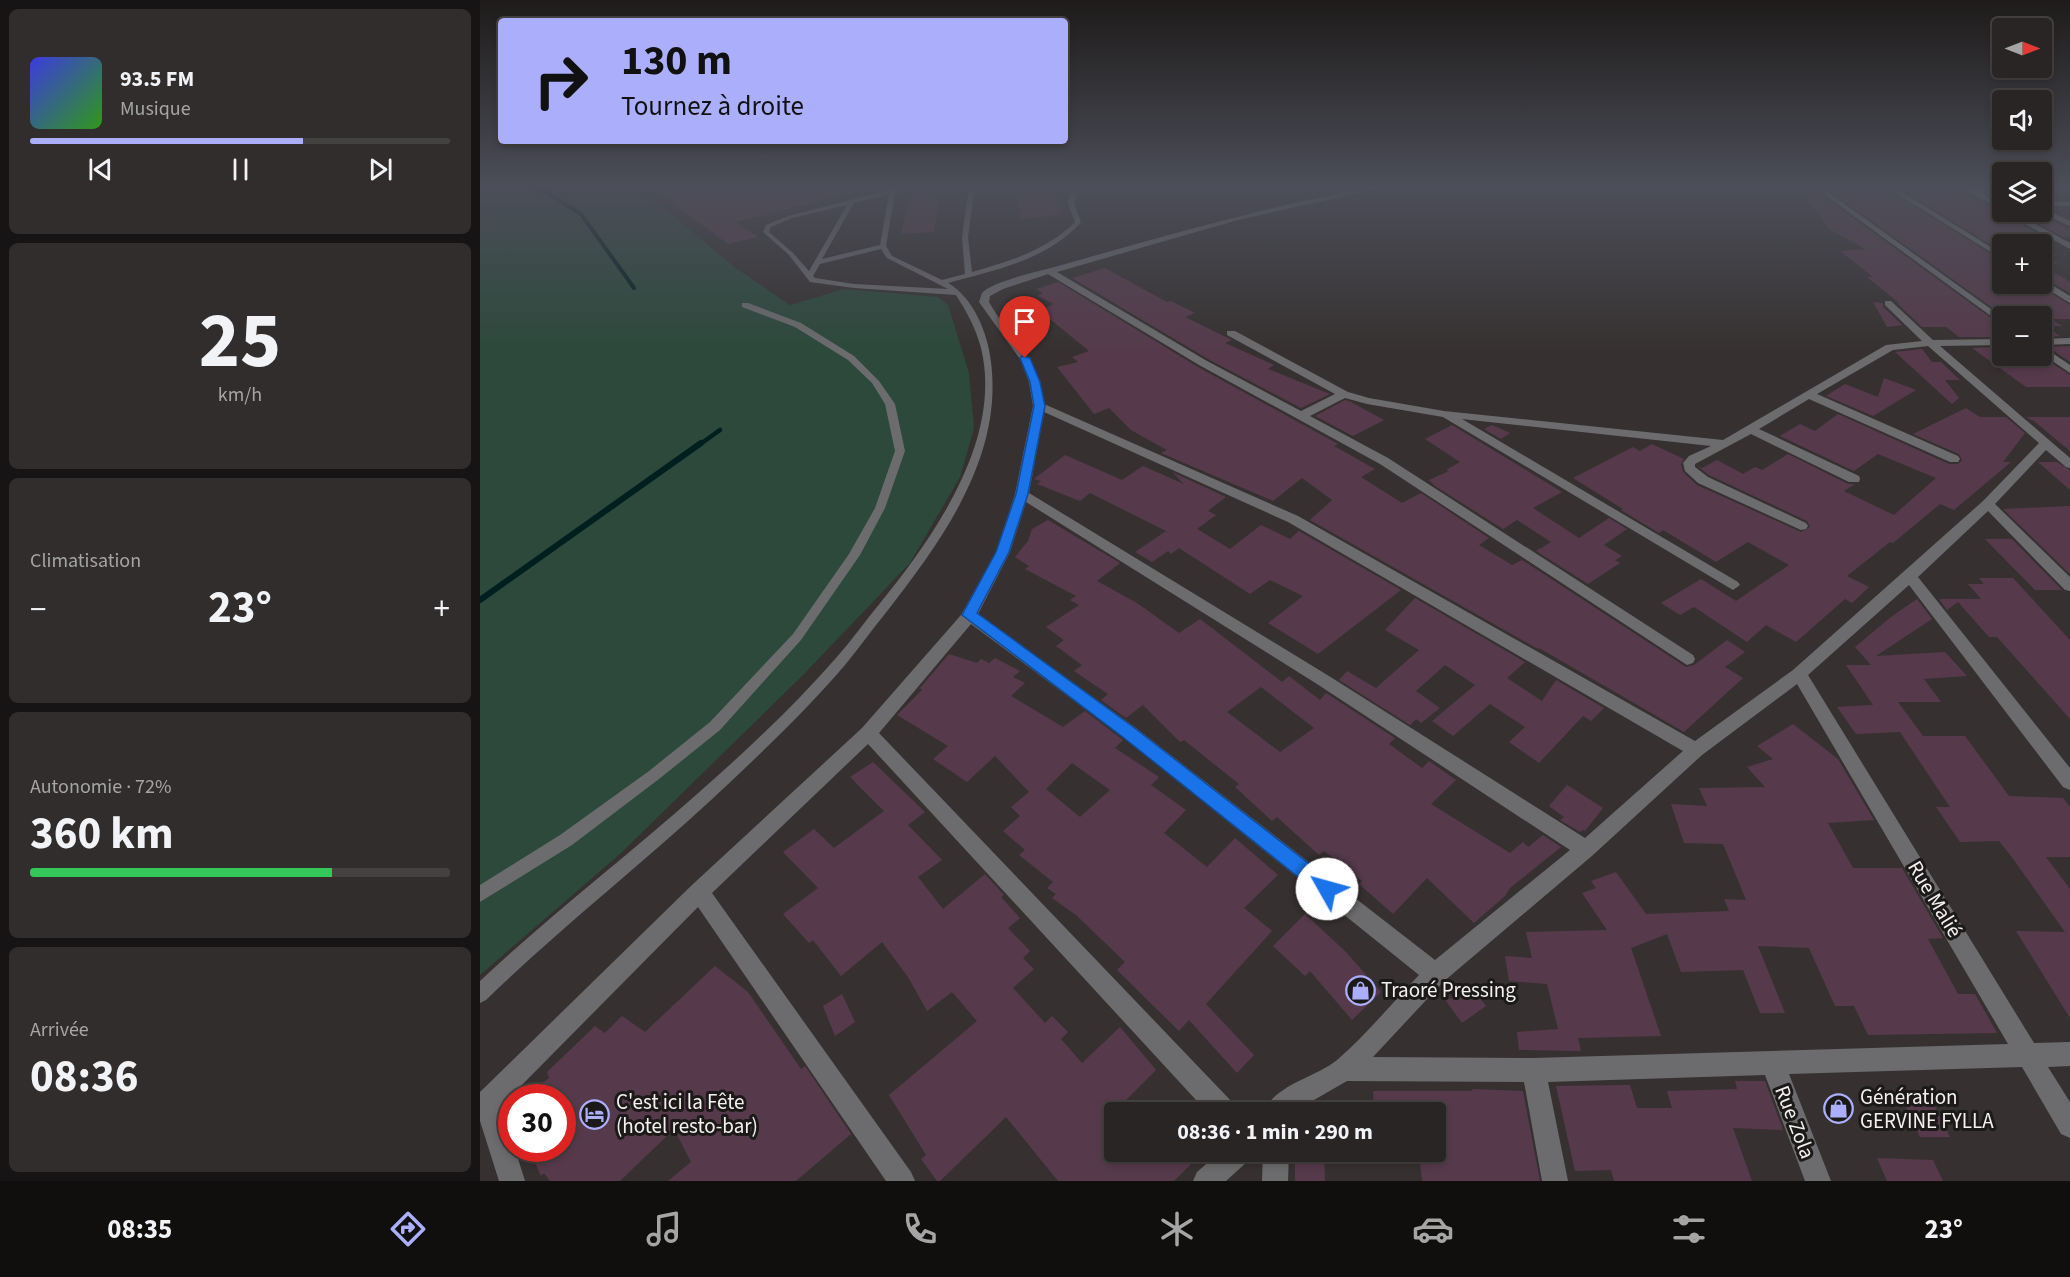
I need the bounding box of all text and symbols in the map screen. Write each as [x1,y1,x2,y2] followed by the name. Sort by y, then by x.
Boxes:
[1992,18,2052,78] north arrow
[1992,18,2052,366] map controls
[621,31,732,91] text: 130 m
[522,42,600,120] icon: right
[120,63,194,95] text: 93.5 FM
[621,87,804,126] text: Tournez à droite
[1992,90,2052,150] button: sound
[120,95,191,123] text: Musique
[84,153,117,186] icon: previous
[224,153,257,186] icon: pause
[364,153,397,186] icon: next
[1992,162,2052,222] button: layers
[1992,234,2052,294] button: +
[199,286,281,397] text: 25
[999,296,1050,358] pin
[1008,305,1041,338] icon: arrive
[1992,306,2052,366] button: −
[218,381,262,409] text: km/h
[30,547,141,575] text: Climatisation
[208,576,272,640] text: 23°
[30,586,46,633] text: −
[434,586,450,633] text: +
[30,773,171,801] text: Autonomie · 72%
[30,802,174,866] text: 360 km
[1900,855,1970,943] street label: Rue Malié
[1295,857,1359,921] position arrow
[1344,974,1376,1006] shop icon: Traoré Pressing
[1381,975,1516,1005] place label: Traoré Pressing
[30,1016,89,1044] text: Arrivée
[30,1045,139,1109] text: 08:36
[1767,1081,1823,1163] street label: Rue Zola
[1860,1082,1994,1136] place label: Génération GERVINE FYLLA
[498,1084,576,1162] speed limit sign: 30
[616,1087,758,1141] place label: C'est ici la Fête (hotel resto-bar)
[1823,1093,1855,1125] shop icon: Génération GERVINE FYLLA
[579,1098,611,1130] hotel icon: C'est ici la Fête (hotel resto-bar)
[1177,1116,1373,1148] text: 08:36 · 1 min · 290 m
[387,1208,429,1250] icon: directions
[643,1208,685,1250] icon: music
[899,1208,941,1250] icon: phone
[1156,1208,1198,1250] icon: climate
[1412,1208,1454,1250] icon: car
[1668,1208,1710,1250] icon: filters
[107,1210,172,1249] text: 08:35
[1924,1210,1963,1249] text: 23°

